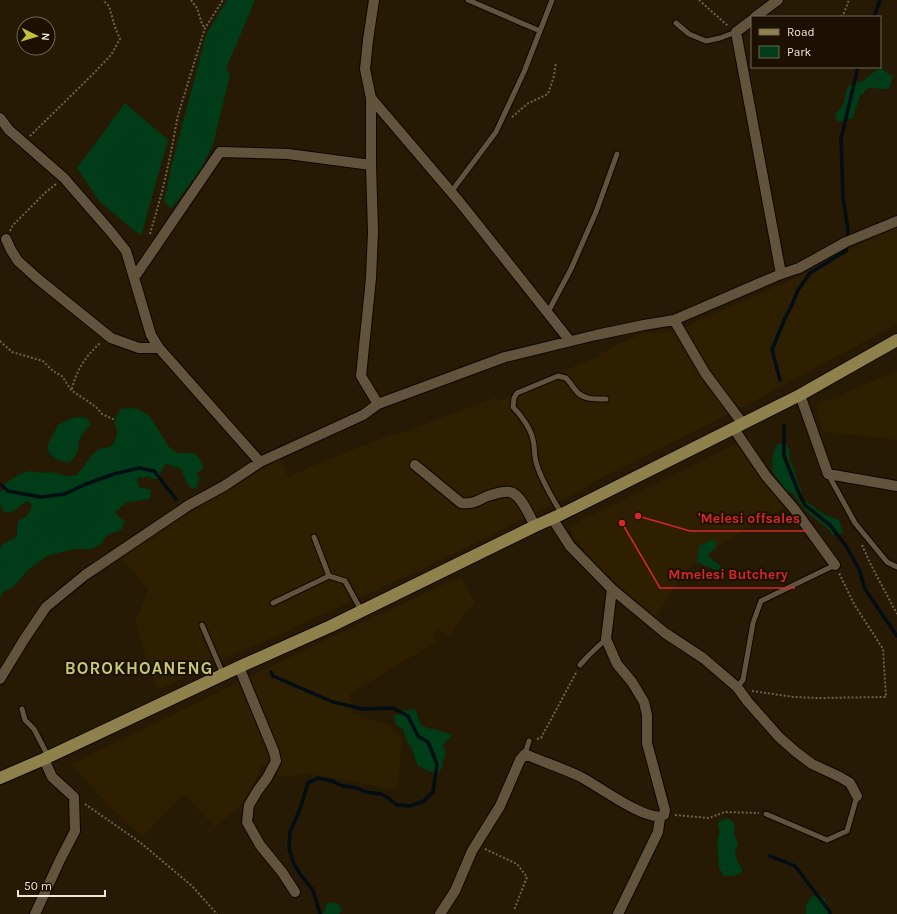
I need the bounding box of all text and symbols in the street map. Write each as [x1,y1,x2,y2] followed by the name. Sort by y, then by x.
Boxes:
[16,16,56,56] north arrow
[751,16,881,68] legend
[787,25,815,39] text: Road
[39,32,52,41] text: N
[787,45,812,59] text: Park
[690,505,808,531] callout: 'Melesi offsales
[698,510,800,527] text: 'Melesi offsales
[660,562,795,588] callout: Mmelesi Butchery
[668,566,788,583] text: Mmelesi Butchery
[65,658,213,678] district label: BOROKHOANENG
[18,872,105,898] scale bar
[24,879,52,893] text: 50 m

